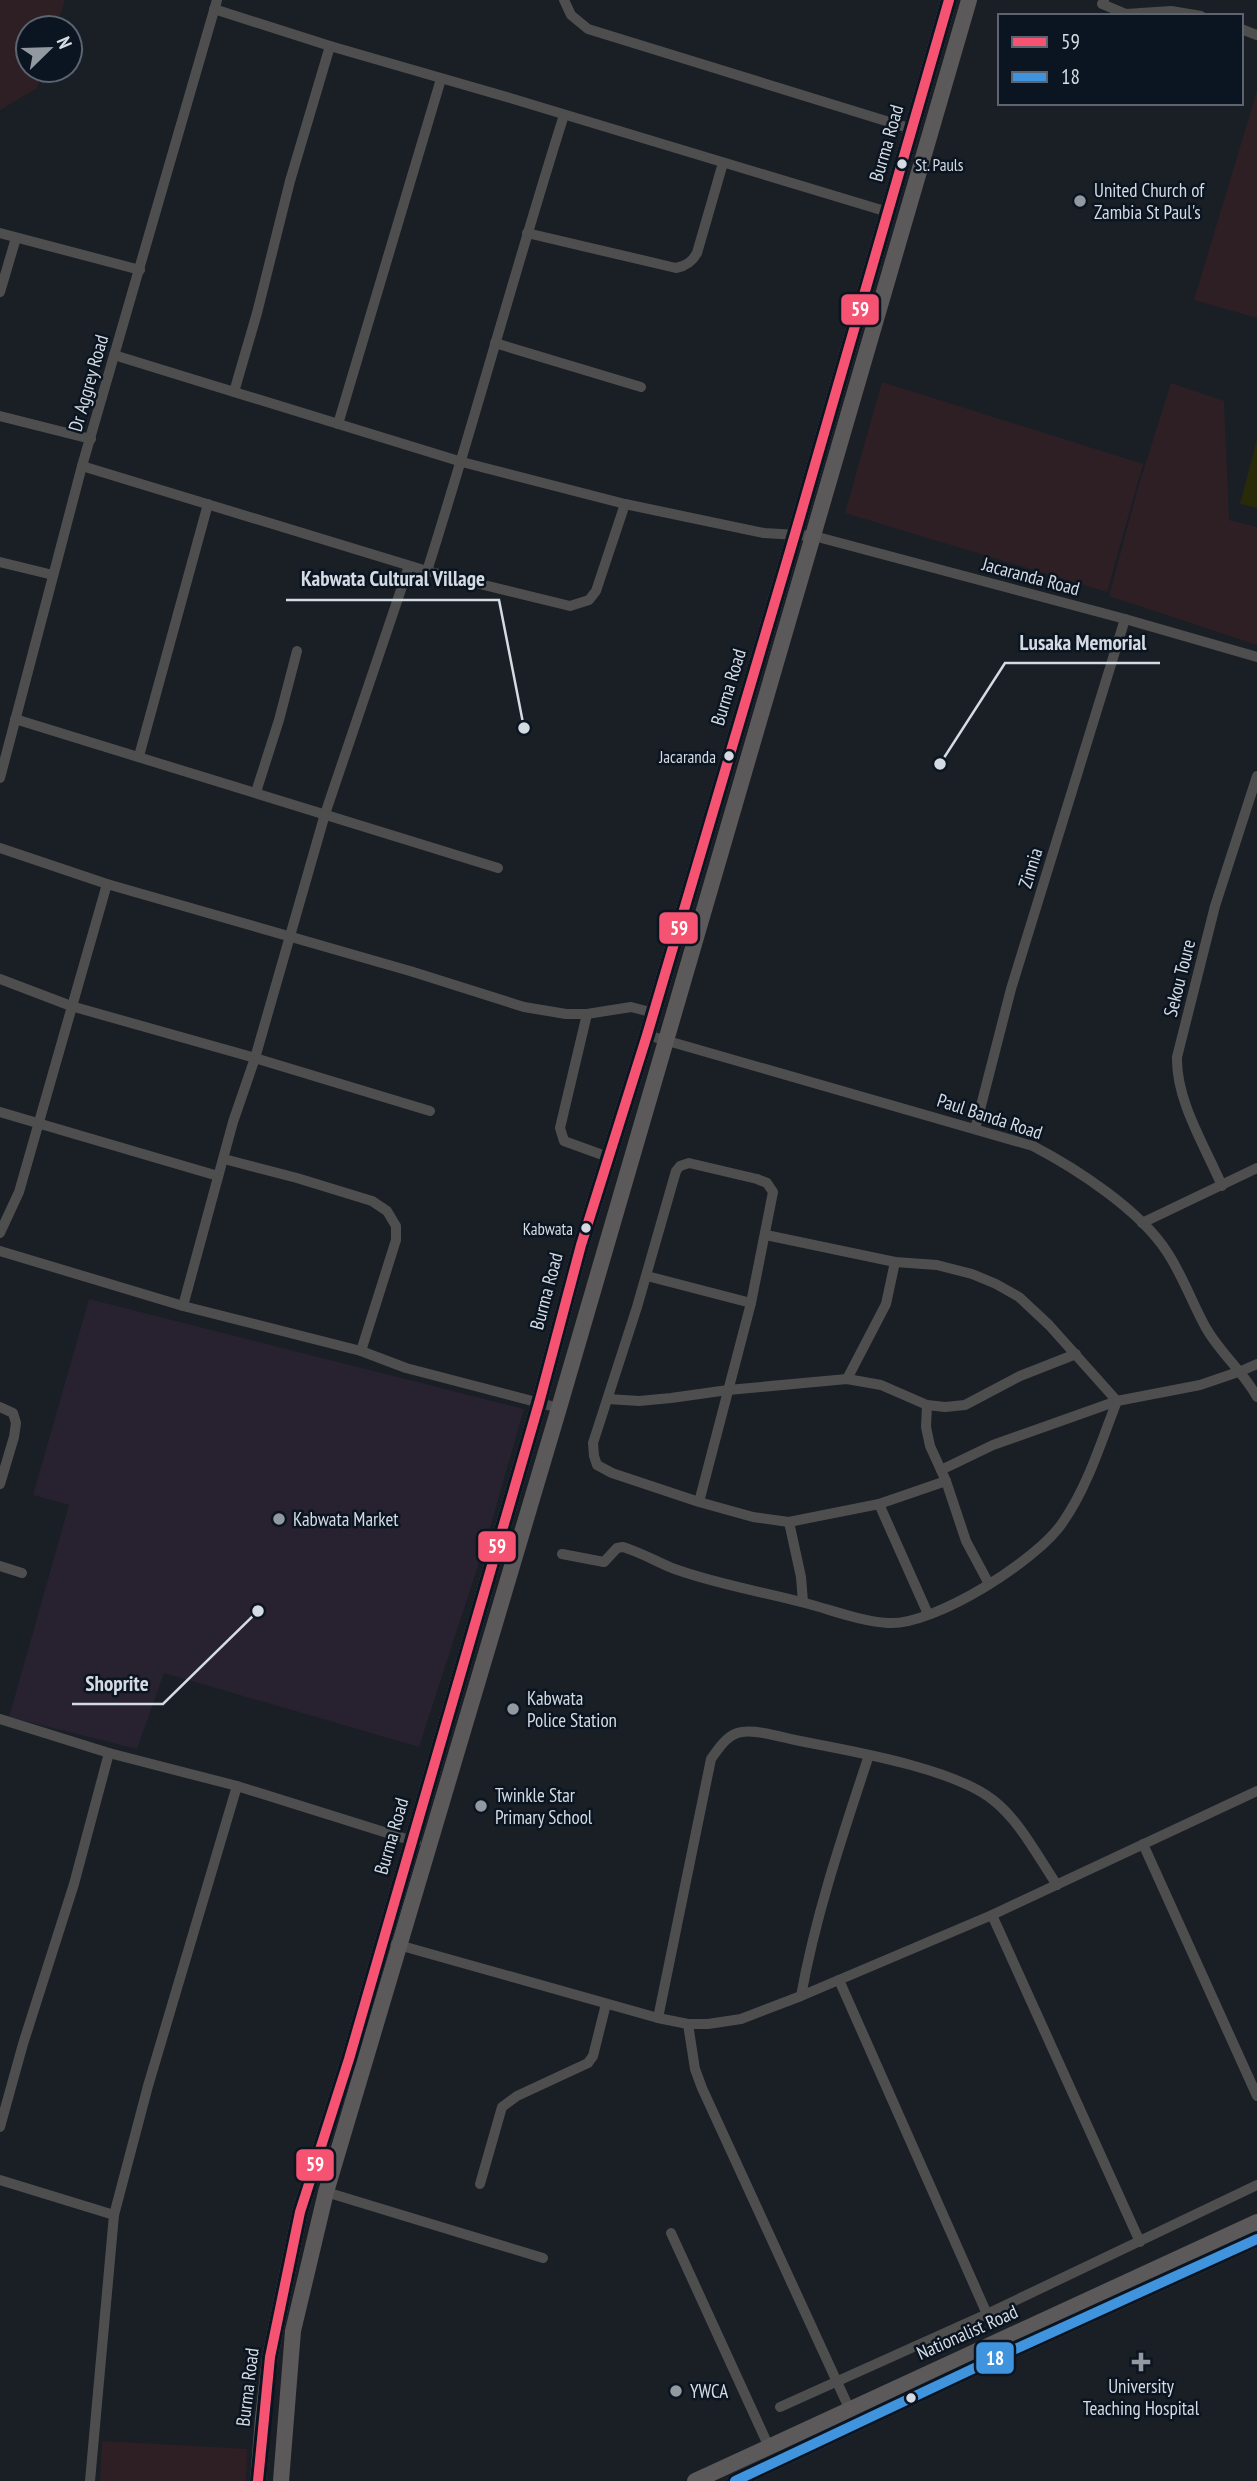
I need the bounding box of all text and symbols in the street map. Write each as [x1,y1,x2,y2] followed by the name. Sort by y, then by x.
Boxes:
[14,14,84,84] north arrow
[998,14,1243,105] legend
[1061,28,1080,55] text: 59
[52,33,78,52] text: N
[1061,63,1080,90] text: 18
[864,102,908,184] street label: Burma Road
[915,154,964,176] place label: St. Pauls
[895,157,909,171] marker: St. Pauls
[1094,178,1205,224] place label: United Church of Zambia St Paul's
[1072,193,1088,209] marker: United Church of Zambia St Paul's
[840,293,880,326] line badge: 59
[851,297,869,321] text: 59
[63,332,113,434] street label: Dr Aggrey Road
[979,551,1082,601] street label: Jacaranda Road
[286,558,499,600] callout: Kabwata Cultural Village
[301,565,485,592] text: Kabwata Cultural Village
[1005,621,1160,663] callout: Lusaka Memorial
[1020,629,1147,656] text: Lusaka Memorial
[705,646,751,728] street label: Burma Road
[658,746,716,768] place label: Jacaranda
[722,749,736,763] marker: Jacaranda
[1013,845,1047,891] street label: Zinnia
[658,911,699,945] line badge: 59
[670,916,688,940] text: 59
[1158,937,1200,1019] street label: Sekou Toure
[934,1088,1046,1144] street label: Paul Banda Road
[523,1218,573,1240] place label: Kabwata
[579,1221,593,1235] marker: Kabwata
[524,1250,568,1332] street label: Burma Road
[293,1507,399,1531] place label: Kabwata Market
[271,1511,287,1527] marker: Kabwata Market
[477,1530,517,1563] line badge: 59
[488,1534,506,1558] text: 59
[72,1662,163,1704] callout: Shoprite
[85,1670,149,1697] text: Shoprite
[527,1686,617,1732] place label: Kabwata Police Station
[505,1701,521,1717] marker: Kabwata Police Station
[495,1783,593,1829] place label: Twinkle Star Primary School
[369,1795,413,1877] street label: Burma Road
[473,1798,489,1814] marker: Twinkle Star Primary School
[295,2148,335,2182] line badge: 59
[306,2152,324,2176] text: 59
[913,2299,1021,2365] street label: Nationalist Road
[975,2341,1015,2375] line badge: 18
[230,2346,264,2428] street label: Burma Road
[986,2346,1004,2370] text: 18
[1131,2352,1151,2372] marker: University Teaching Hospital
[1083,2374,1200,2420] place label: University Teaching Hospital
[690,2379,728,2403] place label: YWCA
[668,2383,684,2399] marker: YWCA
[904,2391,918,2405] unlabelled marker

